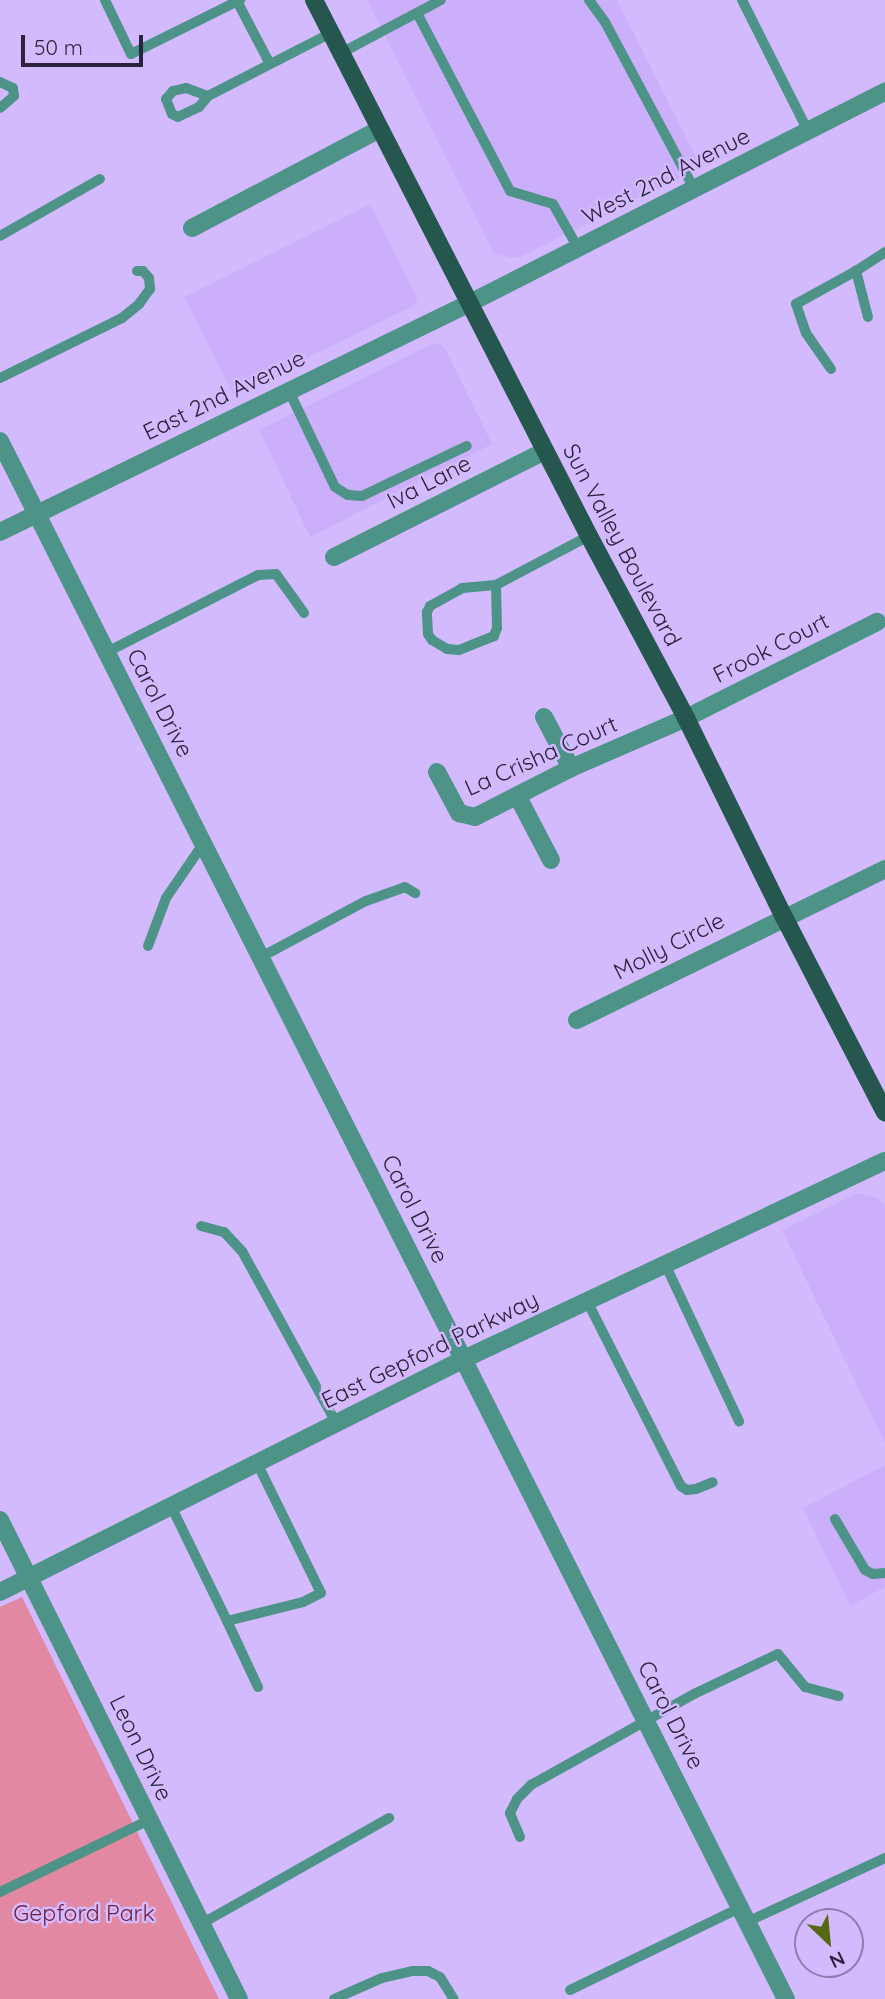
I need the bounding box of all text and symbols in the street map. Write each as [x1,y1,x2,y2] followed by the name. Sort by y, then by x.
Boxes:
[24,21,147,65] scale bar
[34,34,83,60] text: 50 m
[577,122,755,230] street label: West 2nd Avenue
[139,344,309,446] street label: East 2nd Avenue
[557,439,687,651] street label: Sun Valley Boulevard
[382,449,476,515] street label: Iva Lane
[709,607,833,689] street label: Frook Court
[121,644,199,762] street label: Carol Drive
[460,710,622,802] street label: La Crisha Court
[609,906,729,986] street label: Molly Circle
[376,1150,454,1268] street label: Carol Drive
[317,1285,543,1415] street label: East Gepford Parkway
[632,1656,710,1774] street label: Carol Drive
[104,1691,178,1805] street label: Leon Drive
[13,1899,155,1927] park label: Gepford Park
[794,1908,864,1978] north arrow
[826,1946,849,1974] text: N

